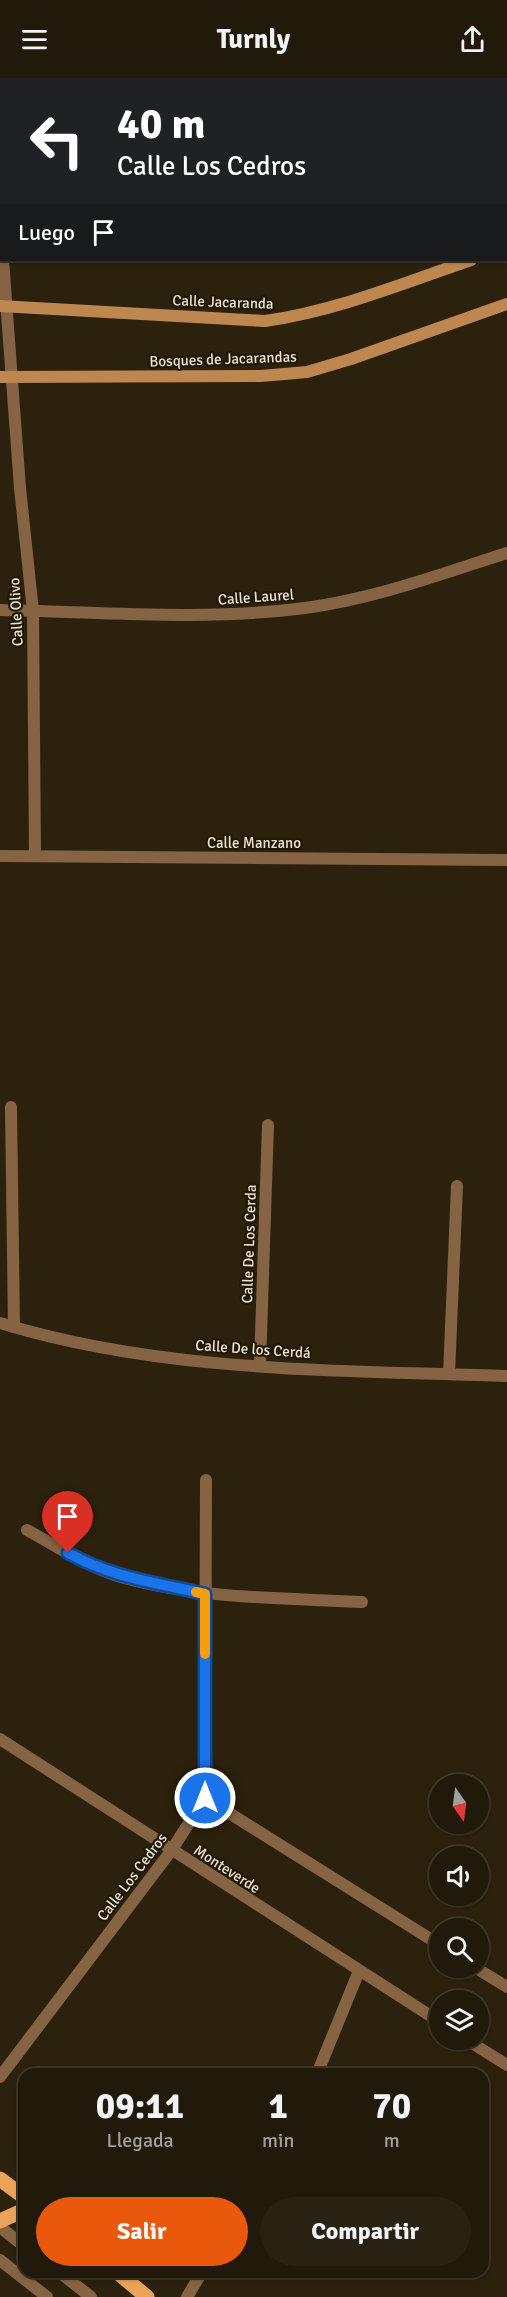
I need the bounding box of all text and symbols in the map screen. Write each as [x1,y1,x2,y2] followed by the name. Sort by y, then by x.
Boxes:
[18,23,51,56] icon: menu
[217,23,290,56] text: Turnly
[456,23,489,56] icon: share
[117,99,206,150] text: 40 m
[18,102,96,180] icon: left
[117,150,306,183] text: Calle Los Cedros
[87,216,120,249] icon: arrive
[18,219,75,246] text: Luego
[172,291,274,313] street label: Calle Jacaranda
[149,347,297,371] street label: Bosques de Jacarandas
[5,577,27,647] street label: Calle Olivo
[217,585,295,609] street label: Calle Laurel
[207,834,301,852] street label: Calle Manzano
[238,1184,260,1304] street label: Calle De Los Cerda
[195,1336,311,1362] street label: Calle De los Cerdá
[42,1491,93,1553] pin
[51,1500,84,1533] icon: arrive
[173,1766,237,1830] position arrow
[429,1774,489,1834] north arrow
[429,1774,489,2050] map controls
[93,1829,171,1924] street label: Calle Los Cedros
[190,1841,264,1897] street label: Monteverde
[429,1846,489,1906] button: sound
[429,1918,489,1978] button: search
[429,1990,489,2050] button: layers
[96,2084,184,2129] text: 09:11
[269,2084,288,2129] text: 1
[372,2084,411,2129] text: 70
[106,2128,174,2153] text: Llegada
[262,2128,294,2153] text: min
[384,2128,400,2153] text: m
[36,2197,248,2266] button: Salir
[260,2197,471,2266] button: Compartir

